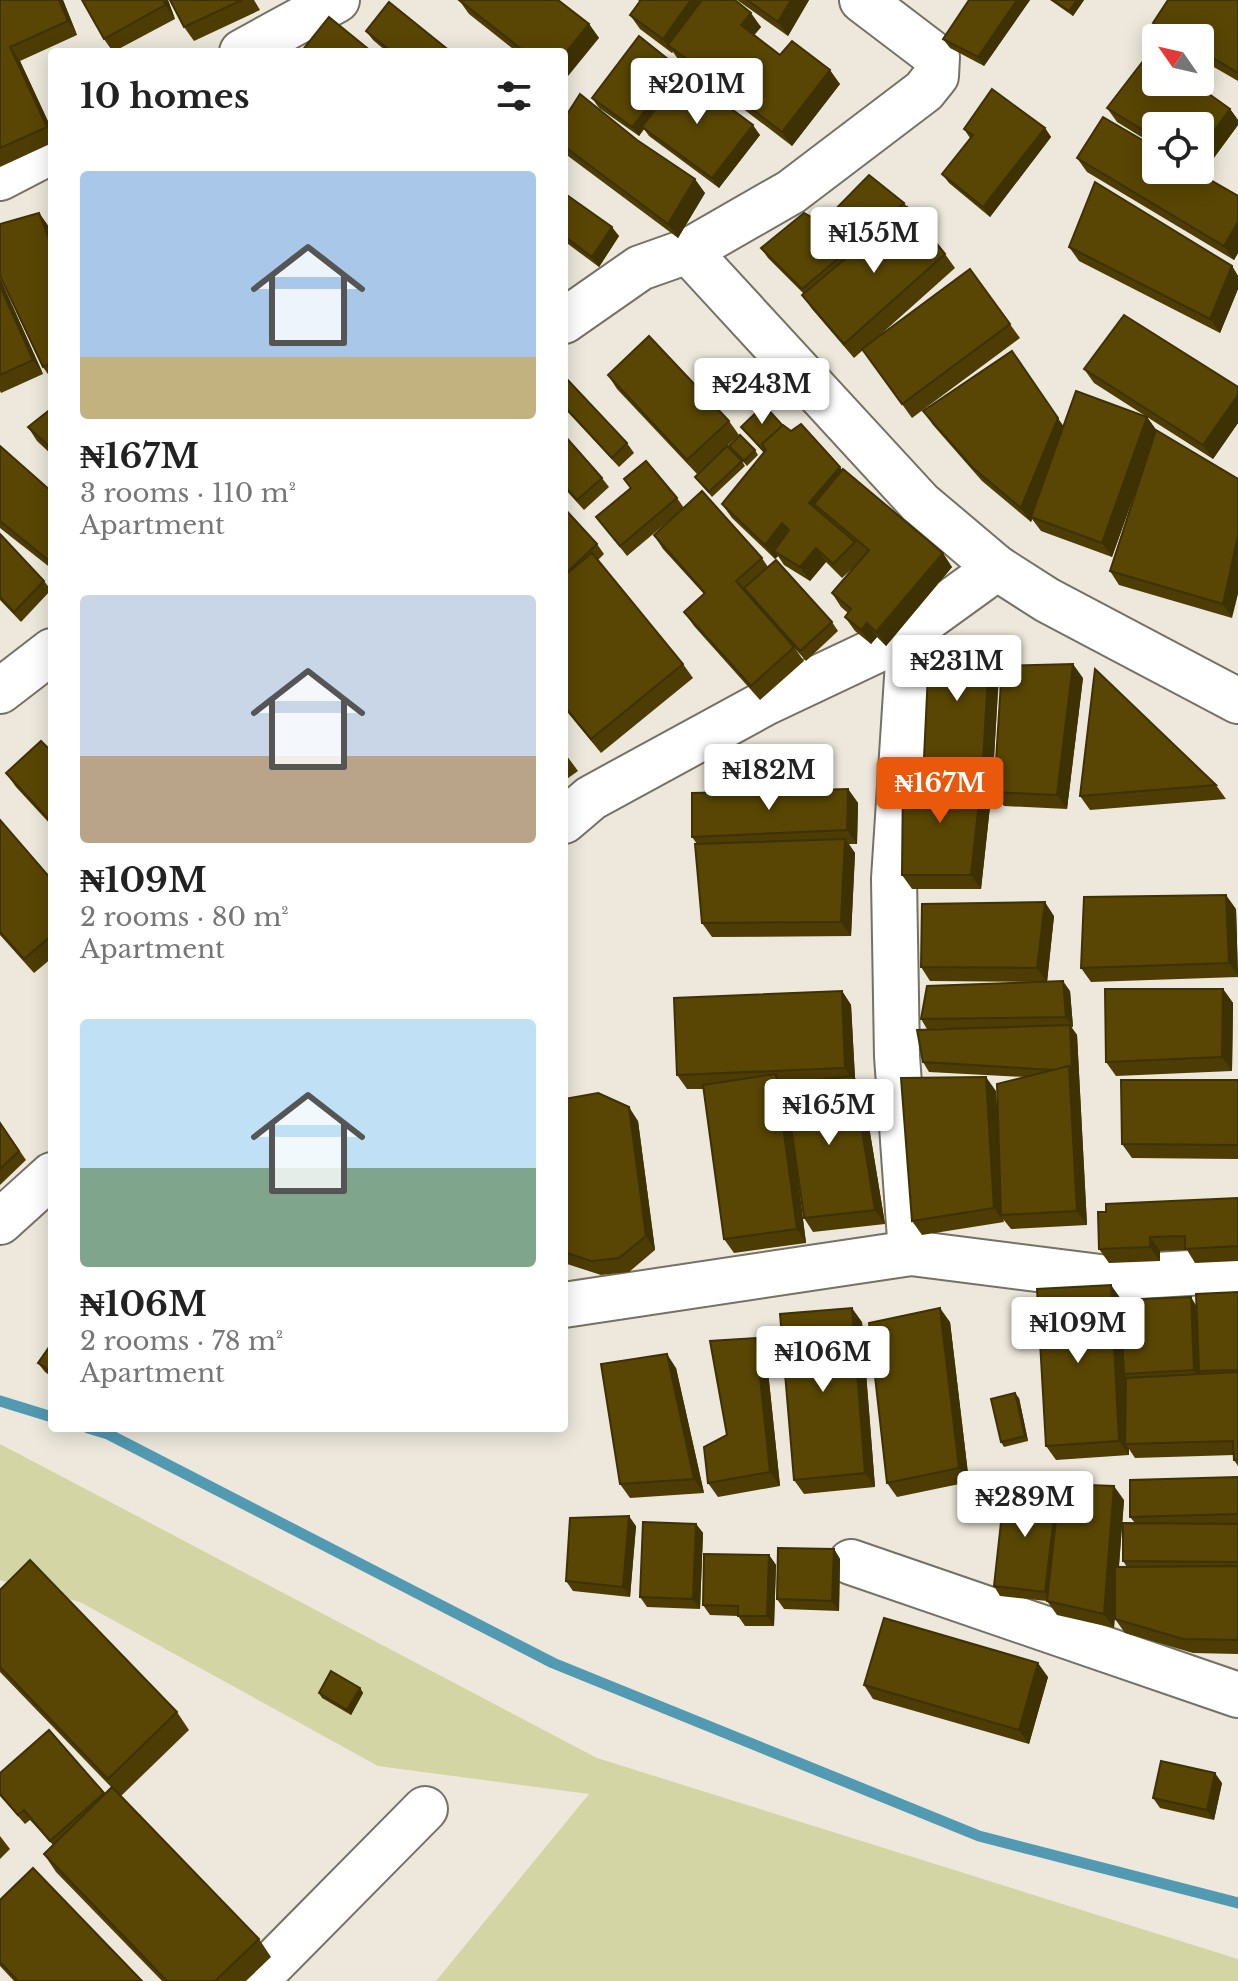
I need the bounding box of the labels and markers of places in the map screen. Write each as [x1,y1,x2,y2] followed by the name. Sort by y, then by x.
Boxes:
[641,58,753,126] pin: ₦201M
[818,207,930,275] pin: ₦155M
[706,358,818,426] pin: ₦243M
[901,635,1013,703] pin: ₦231M
[713,744,825,812] pin: ₦182M
[884,757,996,825] pin: ₦167M
[773,1079,885,1147] pin: ₦165M
[1022,1297,1134,1365] pin: ₦109M
[767,1326,879,1394] pin: ₦106M
[969,1471,1081,1539] pin: ₦289M

